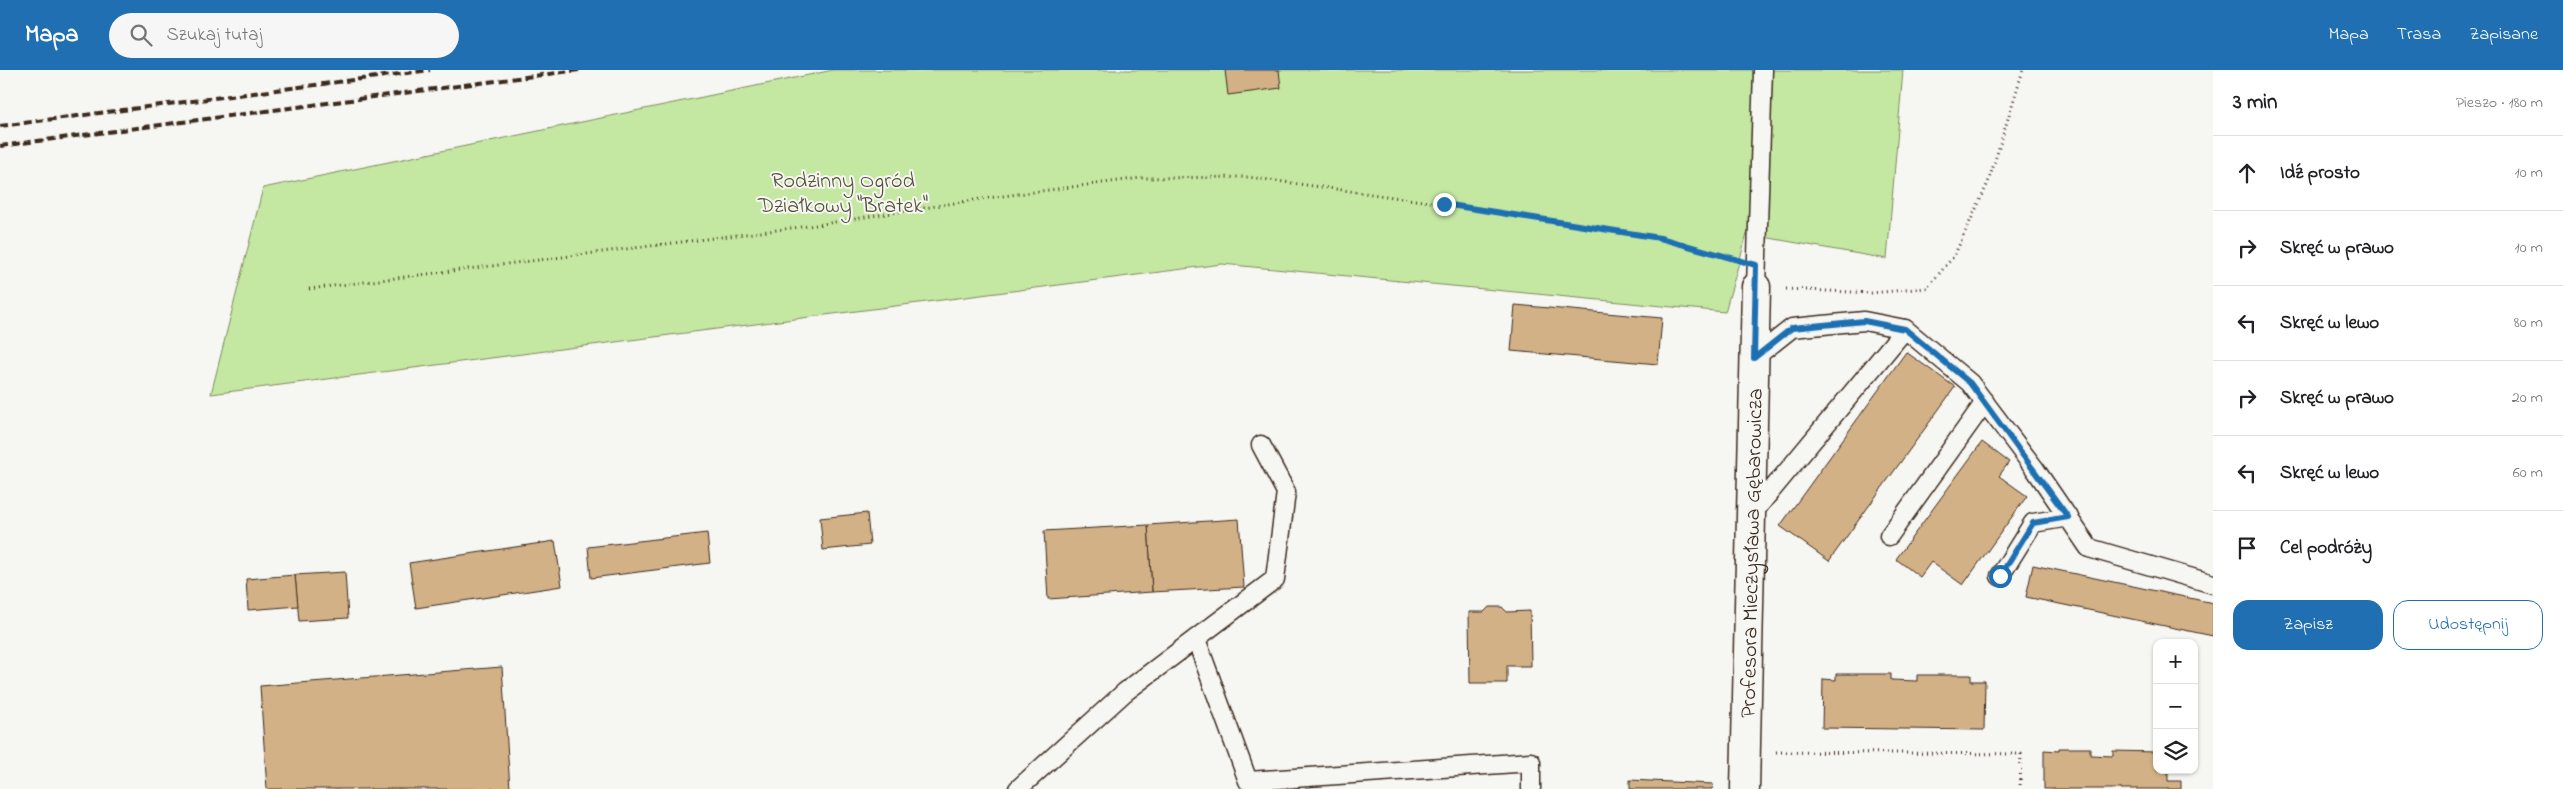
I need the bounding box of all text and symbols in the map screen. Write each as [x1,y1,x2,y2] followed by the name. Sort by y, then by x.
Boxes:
[109,13,459,58] search box
[25,18,79,53] text: Mapa
[127,21,155,49] icon: search
[167,22,262,49] text: Szukaj tutaj
[2329,22,2369,48] text: Mapa
[2397,22,2441,48] text: Trasa
[2469,22,2538,48] text: Zapisane
[2233,88,2277,118] text: 3 min
[2456,91,2543,115] text: Pieszo · 180 m
[2233,159,2261,187] icon: ahead
[2280,160,2360,187] text: Idź prosto
[2515,161,2543,185] text: 10 m
[757,166,928,224] park label: Rodzinny Ogród Działkowy "Bratek"
[1433,193,1456,216] route end
[2233,234,2261,262] icon: right
[2280,235,2394,262] text: Skręć w prawo
[2515,236,2543,260] text: 10 m
[2233,309,2261,337] icon: left
[2280,310,2379,337] text: Skręć w lewo
[2514,311,2543,335] text: 80 m
[2233,384,2261,412] icon: right
[2280,385,2394,412] text: Skręć w prawo
[2512,386,2543,410] text: 20 m
[1734,388,1773,718] street label: Profesora Mieczysława Gębarowicza
[2233,459,2261,487] icon: left
[2280,460,2379,487] text: Skręć w lewo
[2513,461,2543,485] text: 60 m
[2233,534,2261,562] icon: arrive
[2280,535,2372,562] text: Cel podróży
[1989,565,2012,588] route start
[2233,600,2383,650] button: Zapisz
[2393,600,2543,650] button: Udostępnij
[2153,639,2198,774] map controls
[2153,639,2198,684] button: +
[2153,684,2198,729] button: −
[2153,729,2198,774] button: layers

